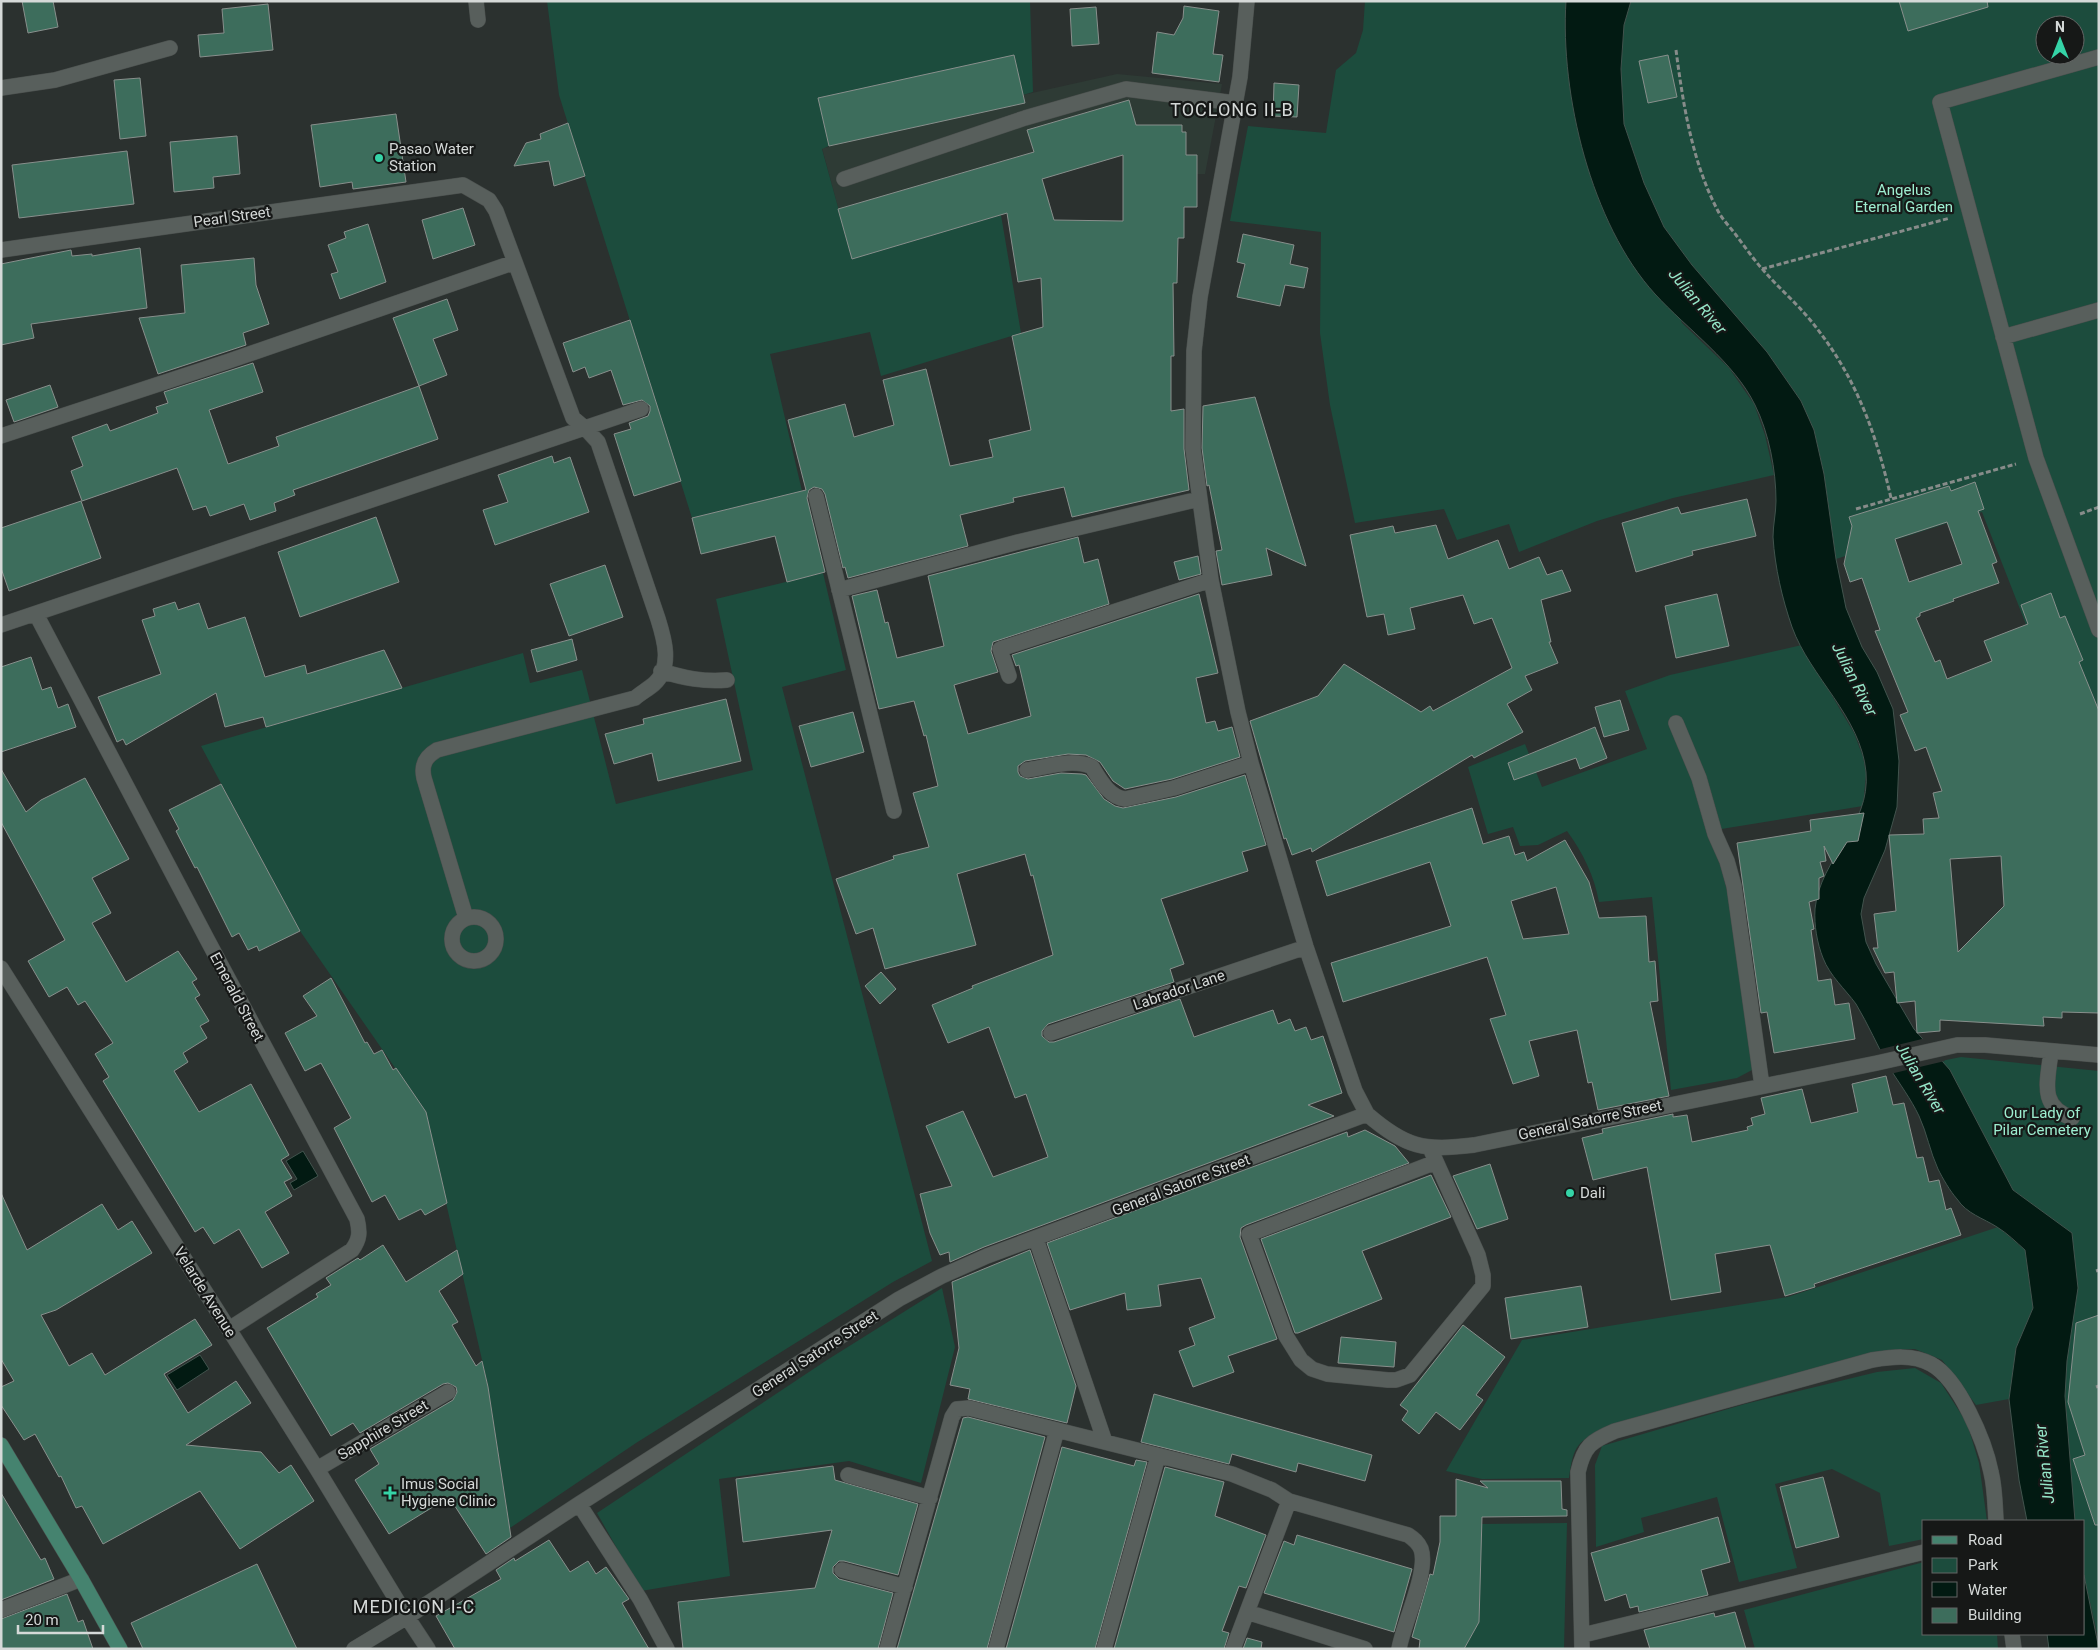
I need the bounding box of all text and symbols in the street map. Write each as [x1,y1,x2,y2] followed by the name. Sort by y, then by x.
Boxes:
[2035,15,2085,65] north arrow
[2055,19,2065,35] text: N
[1170,99,1294,120] district label: TOCLONG II-B
[389,140,474,175] place label: Pasao Water Station
[373,152,385,164] marker: Pasao Water Station
[1855,181,1953,216] park label: Angelus Eternal Garden
[192,203,272,231] street label: Pearl Street
[1665,265,1731,339] water label: Julian River
[1828,639,1881,720] water label: Julian River
[206,950,268,1045] street label: Emerald Street
[1131,966,1227,1014] street label: Labrador Lane
[1892,1039,1950,1118] water label: Julian River
[1517,1096,1664,1144] street label: General Satorre Street
[1993,1104,2091,1139] park label: Our Lady of Pilar Cemetery
[1109,1150,1253,1220] street label: General Satorre Street
[1580,1184,1605,1202] place label: Dali
[1564,1187,1576,1199] marker: Dali
[170,1244,240,1341] street label: Velarde Avenue
[749,1307,881,1401] street label: General Satorre Street
[335,1396,431,1464] street label: Sapphire Street
[2031,1423,2058,1505] water label: Julian River
[401,1475,496,1510] place label: Imus Social Hygiene Clinic
[383,1486,397,1500] marker: Imus Social Hygiene Clinic
[1922,1520,2085,1635] legend
[1968,1531,2002,1549] text: Road
[1968,1556,1999,1574] text: Park
[1968,1581,2007,1599] text: Water
[353,1596,475,1617] district label: MEDICION I-C
[18,1602,102,1634] scale bar
[1968,1606,2022,1624] text: Building
[25,1611,59,1629] text: 20 m

